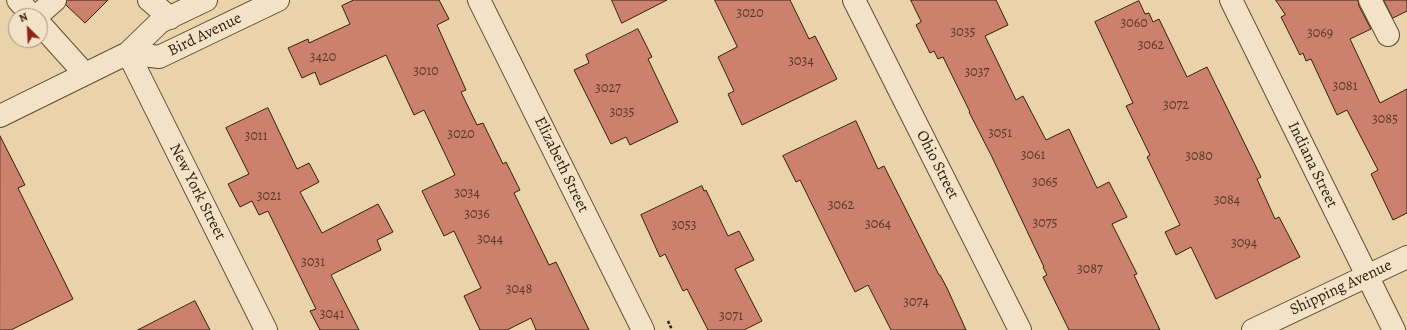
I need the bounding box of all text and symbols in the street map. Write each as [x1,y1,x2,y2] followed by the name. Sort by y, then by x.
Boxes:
[736,6,764,22] house number: 3020
[8,8,48,48] north arrow
[17,9,30,26] text: N
[165,9,245,61] street label: Bird Avenue
[1120,16,1148,32] house number: 3060
[950,25,976,41] house number: 3035
[1307,26,1333,42] house number: 3069
[1138,38,1164,54] house number: 3062
[310,50,336,66] house number: 3420
[788,54,814,70] house number: 3034
[413,64,439,80] house number: 3010
[965,65,989,81] house number: 3037
[1333,79,1357,95] house number: 3081
[595,81,621,97] house number: 3027
[1163,98,1189,114] house number: 3072
[609,105,635,121] house number: 3035
[1372,112,1398,128] house number: 3085
[530,114,592,216] street label: Elizabeth Street
[1283,119,1341,211] street label: Indiana Street
[988,126,1012,142] house number: 3051
[447,127,475,143] house number: 3020
[912,127,962,203] street label: Ohio Street
[245,129,267,145] house number: 3011
[165,141,229,243] street label: New York Street
[1021,148,1045,164] house number: 3061
[1185,149,1213,165] house number: 3080
[1032,175,1058,191] house number: 3065
[454,186,480,202] house number: 3034
[257,189,281,205] house number: 3021
[1214,193,1240,209] house number: 3084
[828,198,854,214] house number: 3062
[464,207,490,223] house number: 3036
[1032,216,1058,232] house number: 3075
[865,217,891,233] house number: 3064
[671,218,697,234] house number: 3053
[477,232,503,248] house number: 3044
[1231,236,1257,252] house number: 3094
[301,255,325,271] house number: 3031
[1287,256,1395,320] street label: Shipping Avenue
[1077,262,1103,278] house number: 3087
[506,282,532,298] house number: 3048
[903,295,929,311] house number: 3074
[320,307,344,323] house number: 3041
[719,309,743,325] house number: 3071

